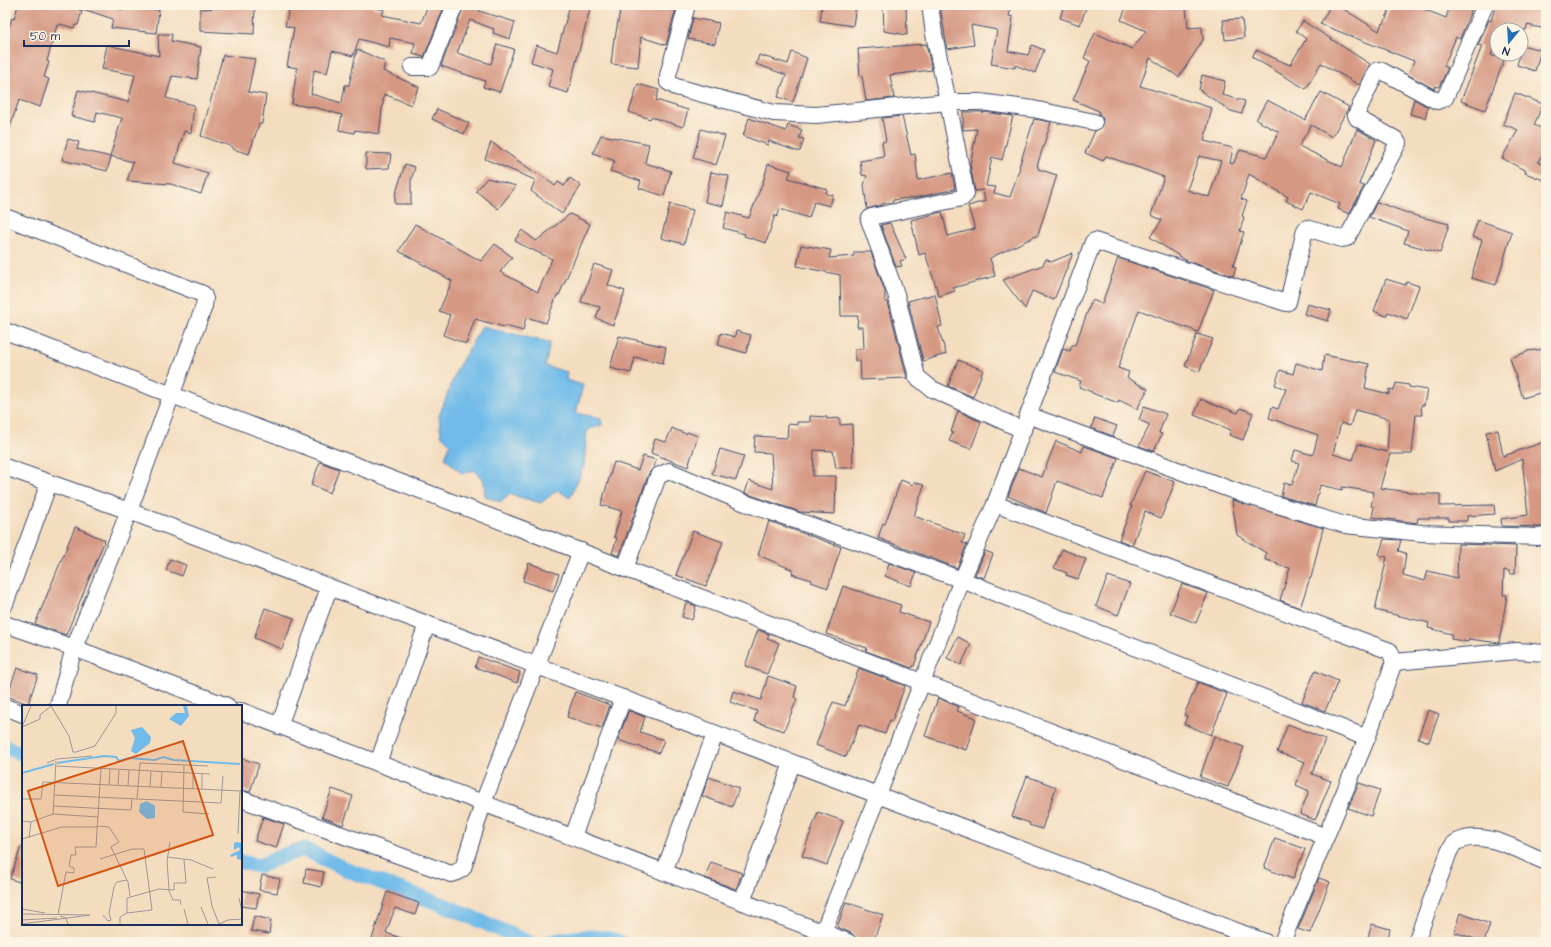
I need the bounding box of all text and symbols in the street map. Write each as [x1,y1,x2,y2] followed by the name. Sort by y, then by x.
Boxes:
[24,22,129,48] scale bar
[1489,22,1529,62] north arrow
[30,28,61,45] text: 50 m
[1500,43,1512,59] text: N
[22,705,242,925] inset map

